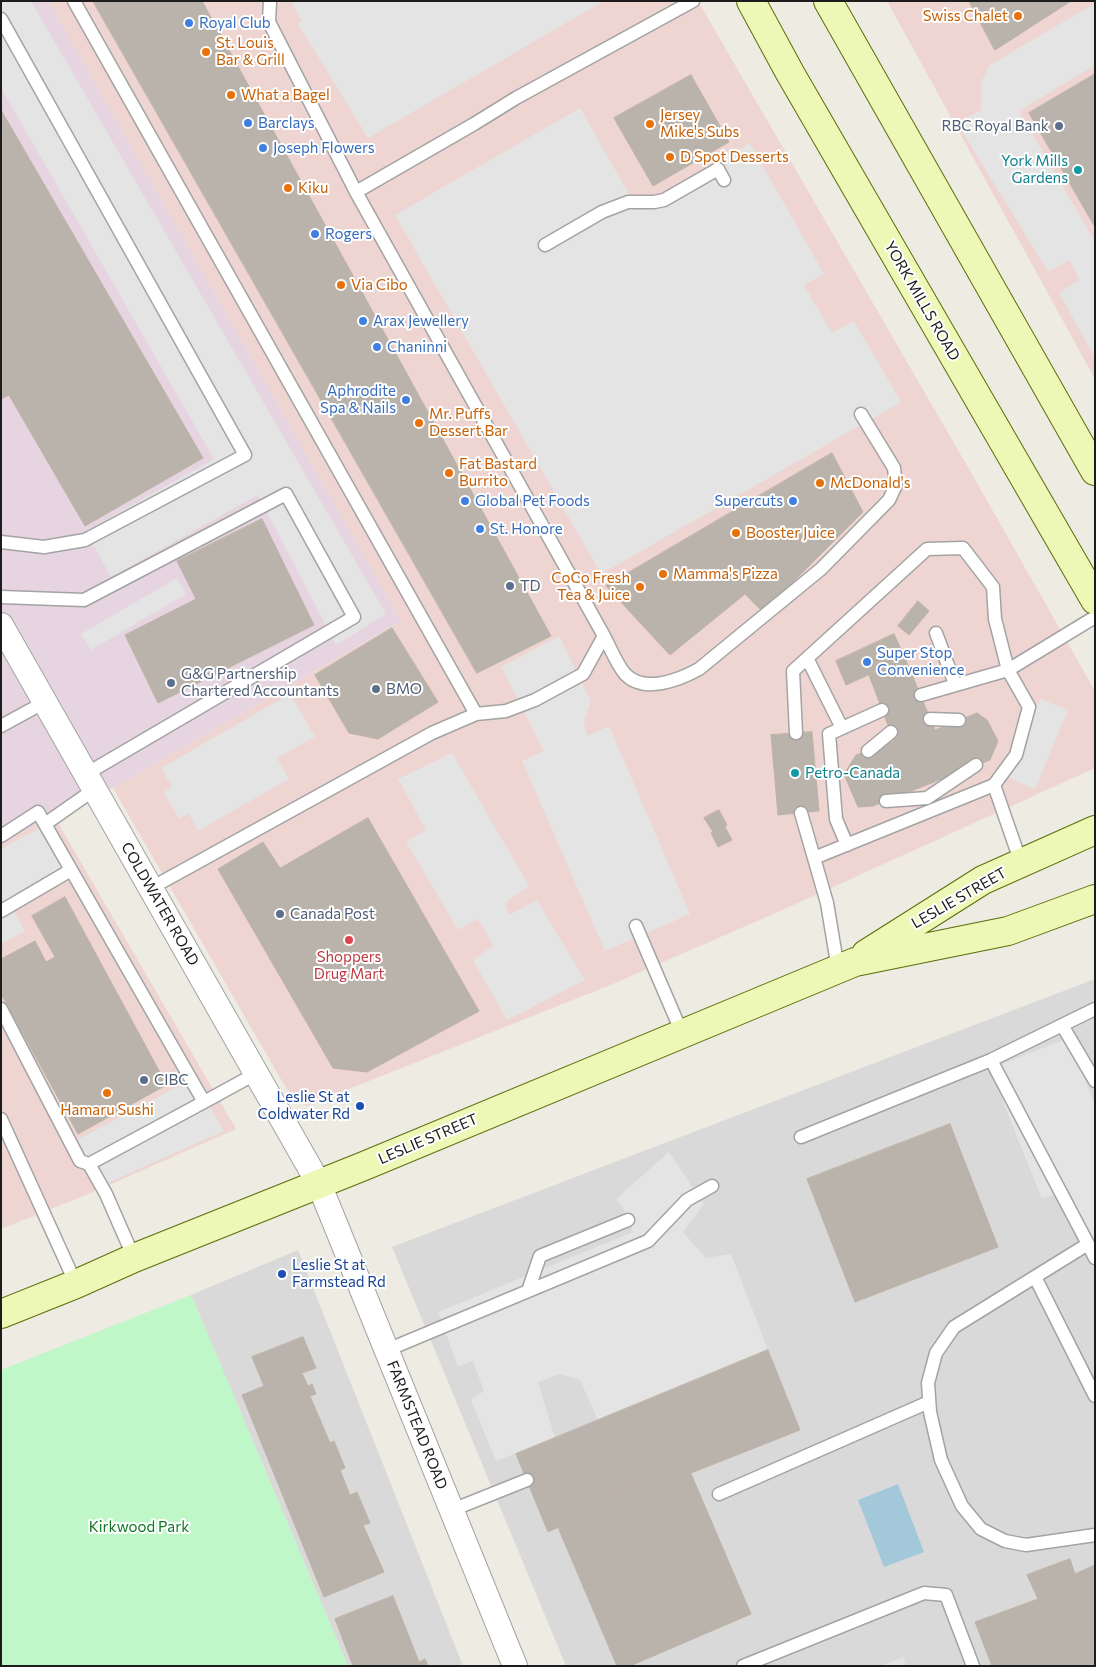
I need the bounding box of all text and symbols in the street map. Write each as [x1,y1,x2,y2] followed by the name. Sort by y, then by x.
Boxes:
[923,7,1008,25] place label: Swiss Chalet
[1012,10,1024,22] marker: Swiss Chalet
[199,14,271,32] place label: Royal Club
[183,17,195,29] marker: Royal Club
[216,34,285,69] place label: St. Louis Bar & Grill
[200,46,212,58] marker: St. Louis Bar & Grill
[241,86,330,104] place label: What a Bagel
[225,89,237,101] marker: What a Bagel
[660,106,739,141] place label: Jersey Mike's Subs
[258,114,315,132] place label: Barclays
[242,117,254,129] marker: Barclays
[941,117,1049,135] place label: RBC Royal Bank
[644,118,656,130] marker: Jersey Mike's Subs
[1053,120,1065,132] marker: RBC Royal Bank
[273,139,375,157] place label: Joseph Flowers
[257,142,269,154] marker: Joseph Flowers
[680,148,789,166] place label: D Spot Desserts
[664,151,676,163] marker: D Spot Desserts
[1001,152,1068,187] place label: York Mills Gardens
[1072,164,1084,176] marker: York Mills Gardens
[298,179,328,197] place label: Kiku
[282,182,294,194] marker: Kiku
[325,225,372,243] place label: Rogers
[309,228,321,240] marker: Rogers
[880,238,964,364] street label: YORK MILLS ROAD
[351,276,408,294] place label: Via Cibo
[335,279,347,291] marker: Via Cibo
[373,312,469,330] place label: Arax Jewellery
[357,315,369,327] marker: Arax Jewellery
[387,338,447,356] place label: Chaninni
[371,341,383,353] marker: Chaninni
[320,382,396,417] place label: Aphrodite Spa & Nails
[400,394,412,406] marker: Aphrodite Spa & Nails
[429,405,508,440] place label: Mr. Puffs Dessert Bar
[413,417,425,429] marker: Mr. Puffs Dessert Bar
[459,455,537,490] place label: Fat Bastard Burrito
[443,467,455,479] marker: Fat Bastard Burrito
[830,474,911,492] place label: McDonald's
[814,477,826,489] marker: McDonald's
[475,492,590,510] place label: Global Pet Foods
[715,492,783,510] place label: Supercuts
[459,495,471,507] marker: Global Pet Foods
[787,495,799,507] marker: Supercuts
[490,520,563,538] place label: St. Honore
[474,523,486,535] marker: St. Honore
[746,524,835,542] place label: Booster Juice
[730,527,742,539] marker: Booster Juice
[673,565,778,583] place label: Mamma's Pizza
[657,568,669,580] marker: Mamma's Pizza
[551,569,630,604] place label: CoCo Fresh Tea & Juice
[520,577,541,595] place label: TD
[504,580,516,592] marker: TD
[634,581,646,593] marker: CoCo Fresh Tea & Juice
[877,644,964,679] place label: Super Stop Convenience
[861,656,873,668] marker: Super Stop Convenience
[181,665,339,700] place label: G&G Partnership Chartered Accountants
[165,677,177,689] marker: G&G Partnership Chartered Accountants
[386,680,422,698] place label: BMO
[370,683,382,695] marker: BMO
[805,764,900,782] place label: Petro-Canada
[789,767,801,779] marker: Petro-Canada
[117,839,203,969] street label: COLDWATER ROAD
[908,864,1010,932] street label: LESLIE STREET
[290,905,375,923] place label: Canada Post
[274,908,286,920] marker: Canada Post
[343,934,355,946] marker: Shoppers Drug Mart
[314,948,384,983] place label: Shoppers Drug Mart
[154,1071,188,1089] place label: CIBC
[138,1074,150,1086] marker: CIBC
[101,1087,113,1099] marker: Hamaru Sushi
[258,1088,350,1123] place label: Leslie St at Coldwater Rd
[354,1100,366,1112] marker: Leslie St at Coldwater Rd
[60,1101,154,1119] place label: Hamaru Sushi
[375,1110,481,1168] street label: LESLIE STREET
[292,1256,386,1291] place label: Leslie St at Farmstead Rd
[276,1268,288,1280] marker: Leslie St at Farmstead Rd
[383,1358,451,1492] street label: FARMSTEAD ROAD
[89,1518,189,1536] park label: Kirkwood Park

